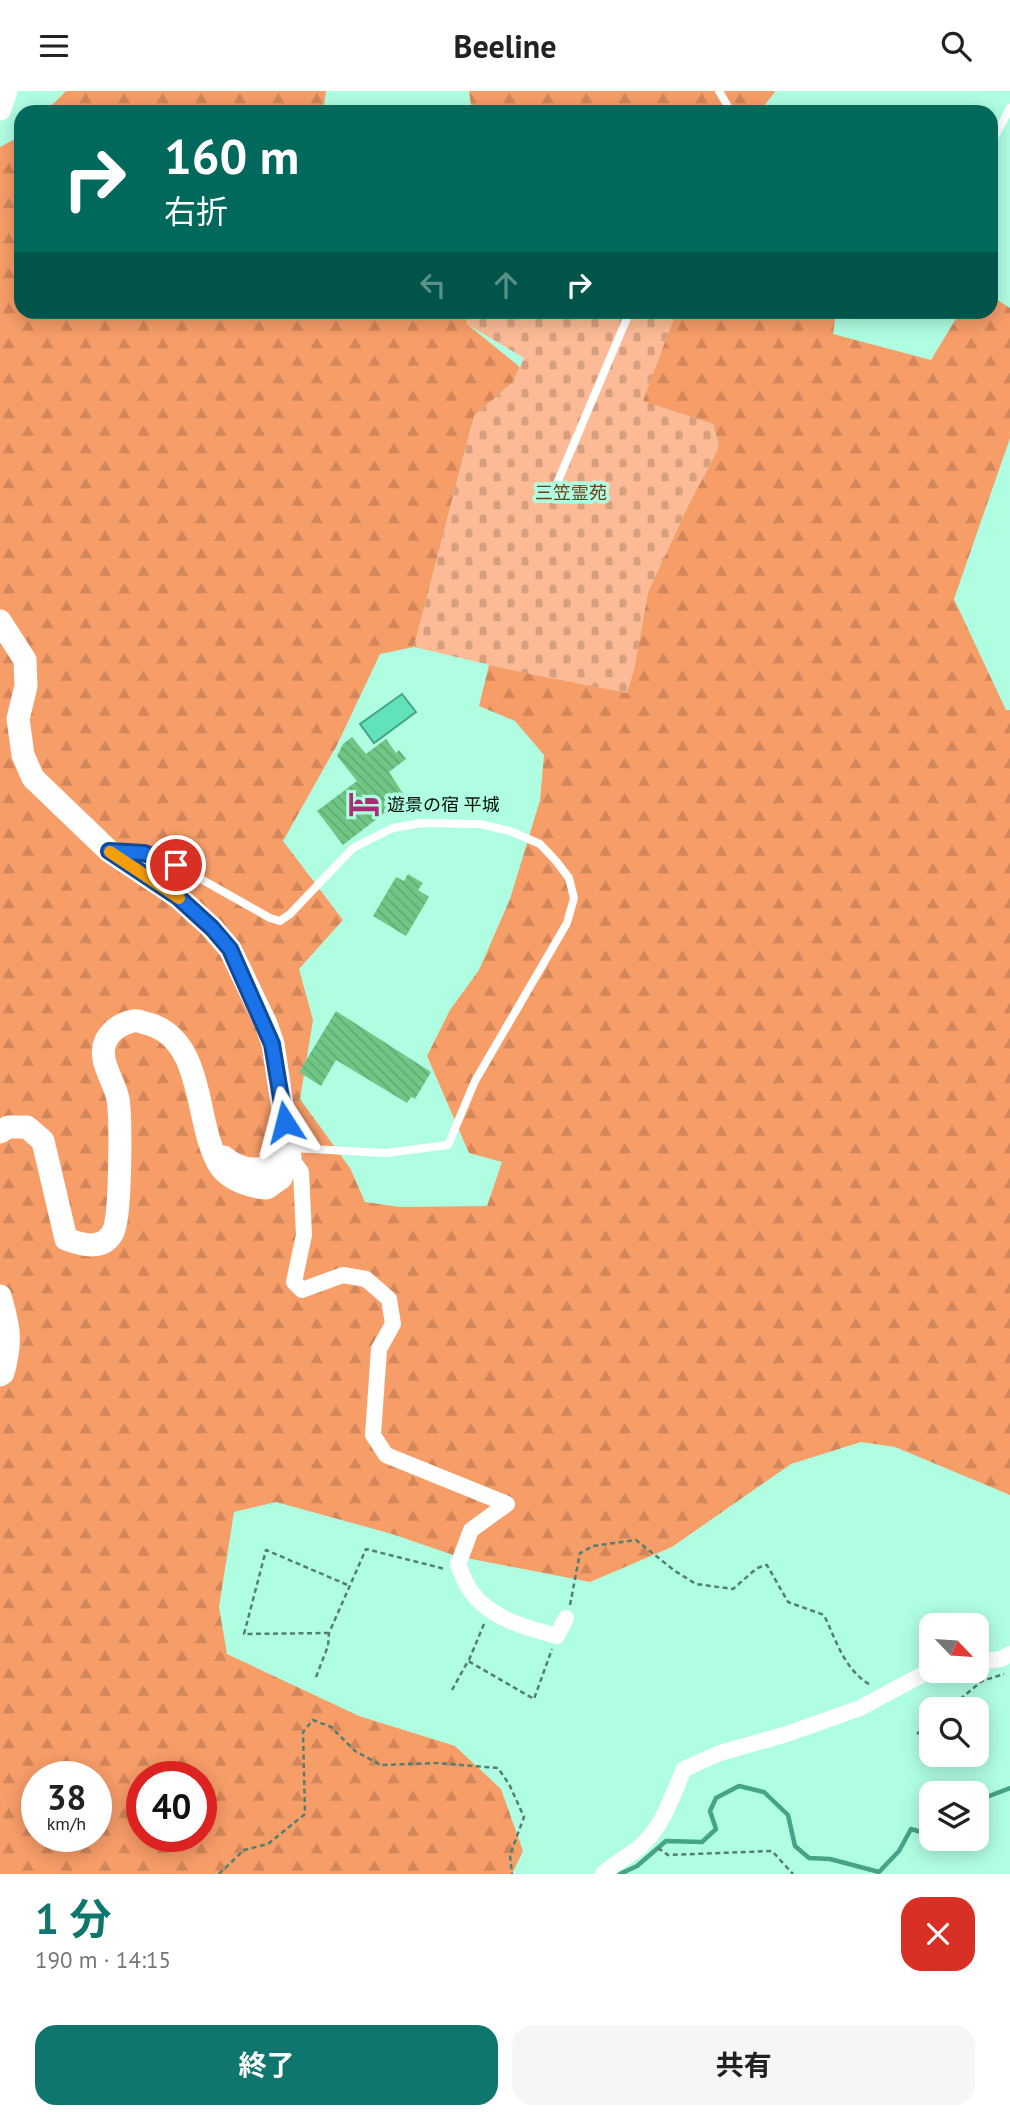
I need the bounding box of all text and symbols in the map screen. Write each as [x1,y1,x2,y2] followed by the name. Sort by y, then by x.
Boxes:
[454,25,556,67] text: Beeline
[35,27,73,65] icon: menu
[937,27,975,65] icon: search
[164,124,299,188] text: 160 m
[49,133,140,224] icon: right
[164,190,228,232] text: 右折
[414,266,452,304] icon: left
[487,266,525,304] icon: ahead
[560,266,598,304] icon: right
[535,481,607,504] park label: 三笠霊苑
[347,787,381,821] hotel icon: 遊景の宿 平城
[387,793,500,816] place label: 遊景の宿 平城
[146,835,206,895] pin
[157,846,195,884] icon: arrive
[248,1085,322,1159] position arrow
[919,1613,989,1683] north arrow
[919,1613,989,1851] map controls
[919,1697,989,1767] button: search
[126,1761,217,1852] speed limit sign: 40
[47,1774,86,1820] text: 38
[919,1781,989,1851] button: layers
[47,1812,86,1835] text: km/h
[35,1891,111,1946] text: 1 分
[901,1897,975,1971] button: close
[35,1945,171,1974] text: 190 m · 14:15
[35,2025,498,2105] button: 終了
[512,2025,975,2105] button: 共有

